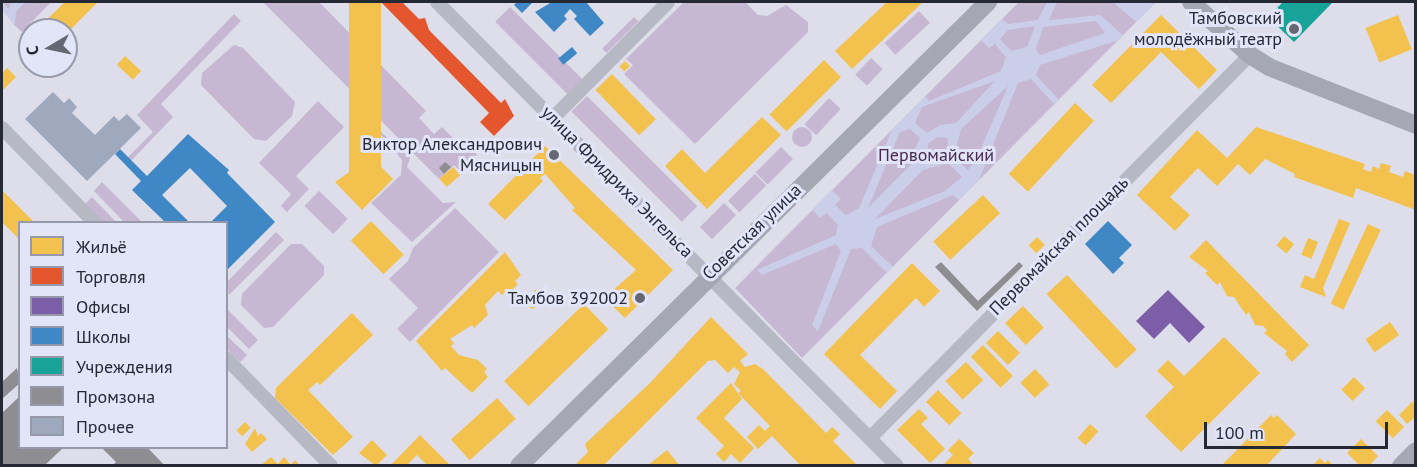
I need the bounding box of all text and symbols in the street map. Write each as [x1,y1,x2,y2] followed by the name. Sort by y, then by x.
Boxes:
[1134,8,1282,50] place label: Тамбовский молодёжный театр
[18,18,78,78] north arrow
[1287,22,1301,36] marker: Тамбовский молодёжный театр
[22,45,43,56] text: С
[537,102,697,262] street label: улица Фридриха Энгельса
[361,134,542,176] place label: Виктор Александрович Мясницын
[878,144,994,166] park label: Первомайский
[547,148,561,162] marker: Виктор Александрович Мясницын
[985,172,1133,320] street label: Первомайская площадь
[698,179,806,285] street label: Советская улица
[18,221,228,449] legend
[76,235,127,258] text: Жильё
[76,265,146,288] text: Торговля
[508,287,628,309] place label: Тамбов 392002
[633,291,647,305] marker: Тамбов 392002
[76,295,130,318] text: Офисы
[76,325,131,348] text: Школы
[76,355,173,378] text: Учреждения
[76,385,155,408] text: Промзона
[1207,410,1392,448] scale bar
[76,415,134,438] text: Прочее
[1215,421,1264,444] text: 100 m

